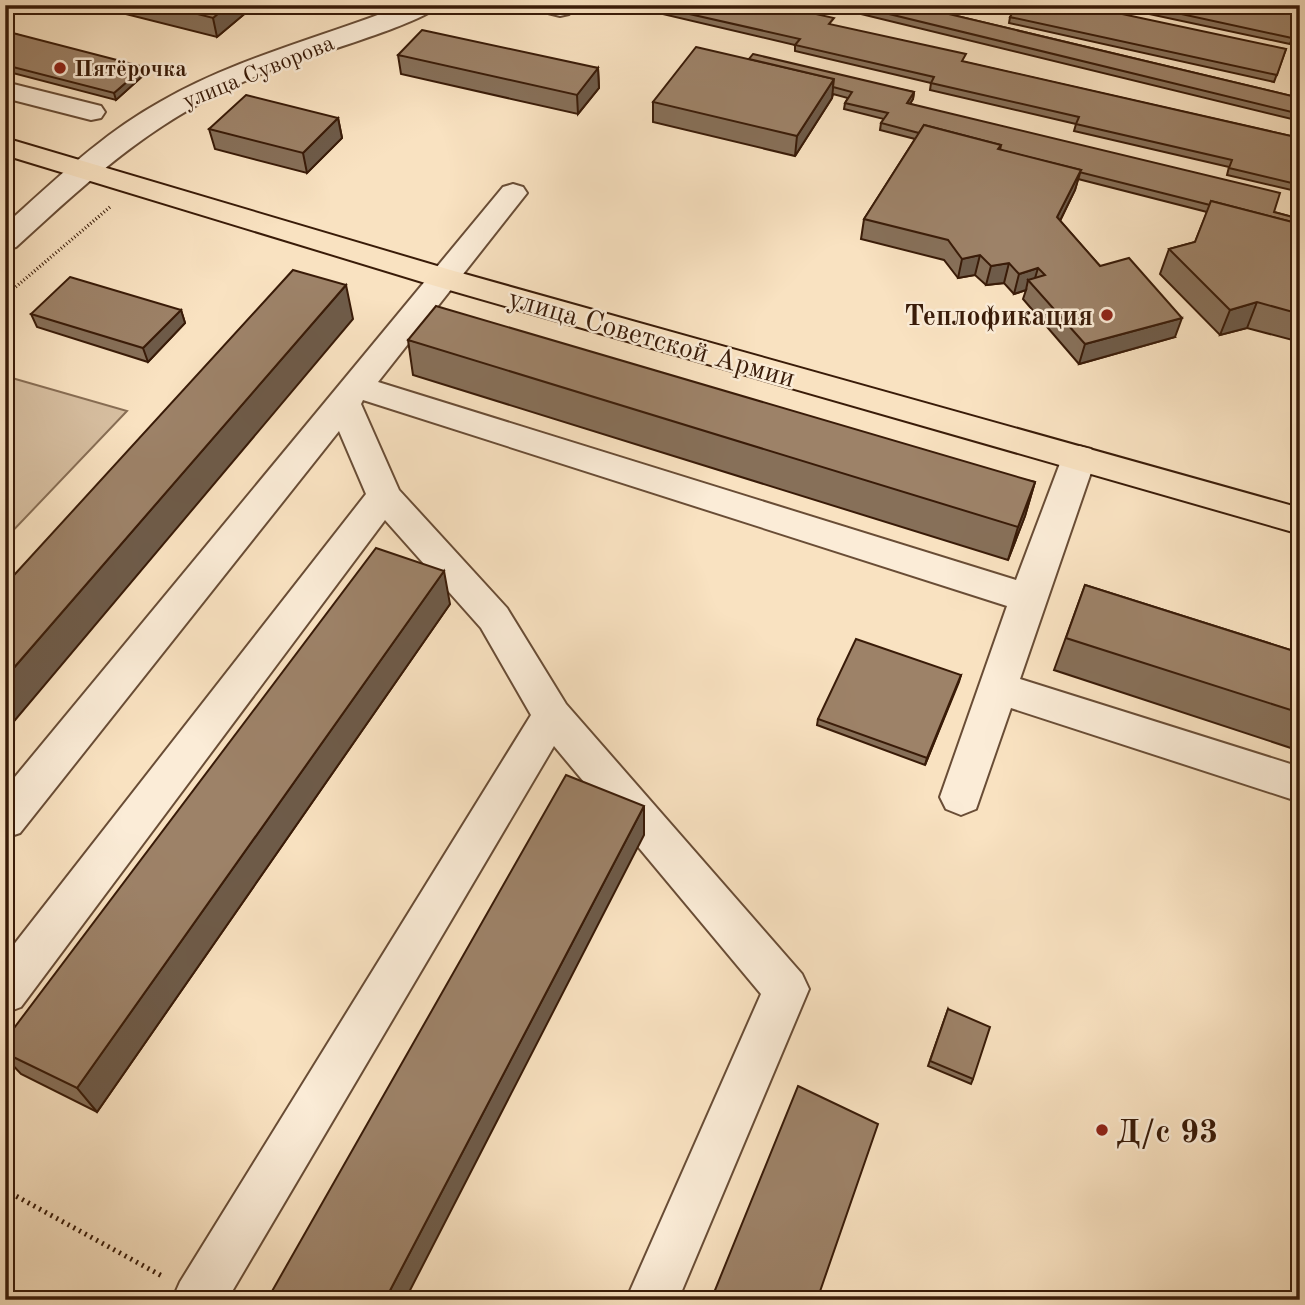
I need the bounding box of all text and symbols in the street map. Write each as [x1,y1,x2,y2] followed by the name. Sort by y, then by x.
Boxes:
[180,32,338,113] street label: улица Суворова
[74,58,187,81] place label: Пятёрочка
[52,60,68,76] marker: Пятёрочка
[505,286,798,394] street label: улица Советской Армии
[904,304,1093,332] place label: Теплофикация
[1099,307,1115,323] marker: Теплофикация
[1116,1117,1218,1150] place label: Д/с 93
[1094,1122,1110,1138] marker: Д/с 93

